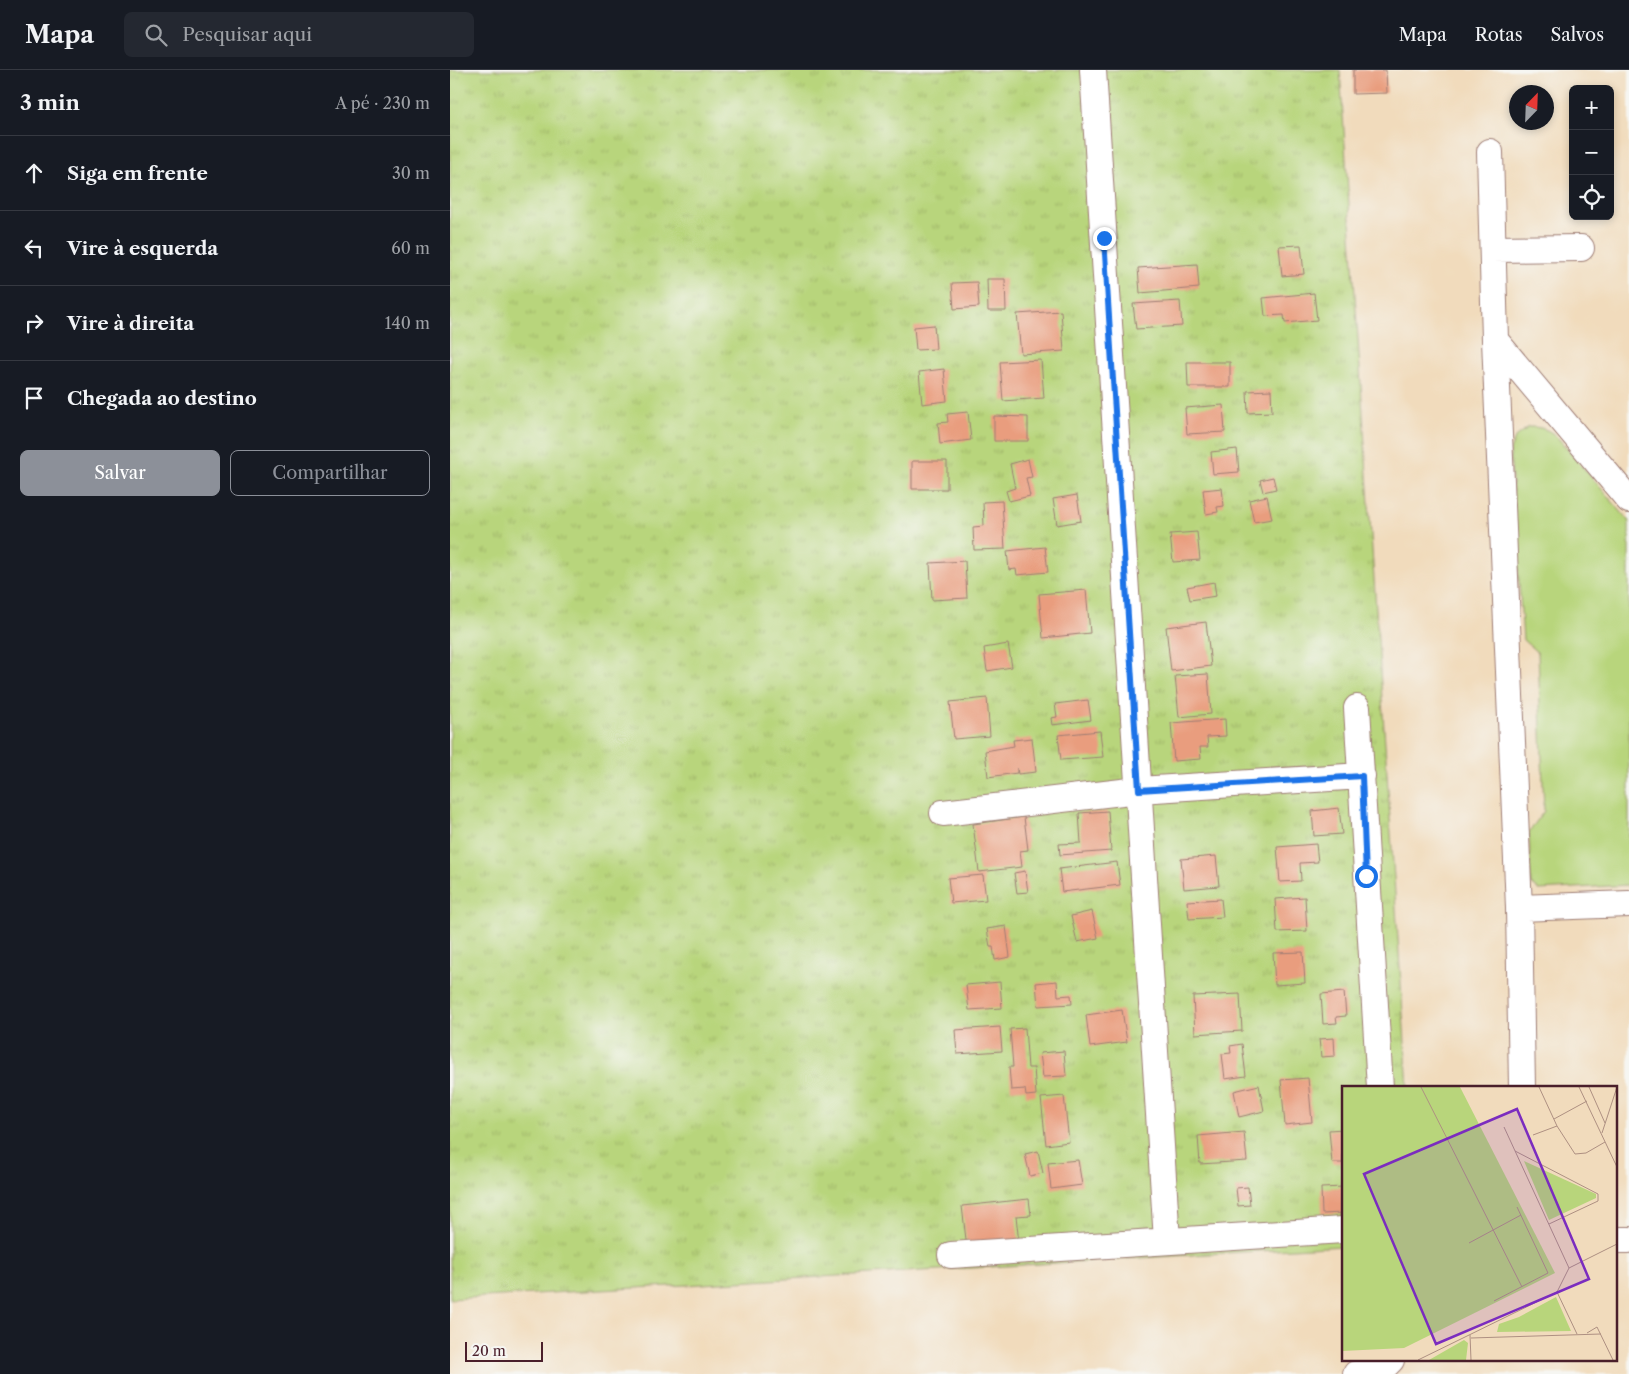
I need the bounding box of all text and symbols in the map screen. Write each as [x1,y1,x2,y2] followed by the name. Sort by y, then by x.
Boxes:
[124,12,474,57] search box
[25,20,94,49] text: Mapa
[142,21,170,49] icon: search
[182,23,312,46] text: Pesquisar aqui
[1399,24,1447,46] text: Mapa
[1475,24,1523,46] text: Rotas
[1551,24,1604,46] text: Salvos
[1509,85,1554,130] north arrow
[1569,85,1614,220] map controls
[1569,85,1614,130] button: +
[20,90,80,115] text: 3 min
[335,93,430,113] text: A pé · 230 m
[1569,130,1614,175] button: −
[20,159,48,187] icon: ahead
[67,162,208,185] text: Siga em frente
[392,163,430,183] text: 30 m
[1569,175,1614,220] button: locate
[1093,227,1116,250] route end
[20,234,48,262] icon: left
[67,237,218,260] text: Vire à esquerda
[391,238,430,258] text: 60 m
[20,309,48,337] icon: right
[67,312,194,335] text: Vire à direita
[385,313,430,333] text: 140 m
[20,384,48,412] icon: arrive
[67,387,257,410] text: Chegada ao destino
[20,450,220,496] button: Salvar
[230,450,430,496] button: Compartilhar
[1355,865,1378,888] route start
[1342,1086,1616,1362] inset map
[465,1339,542,1362] scale bar
[472,1342,506,1360] text: 20 m

